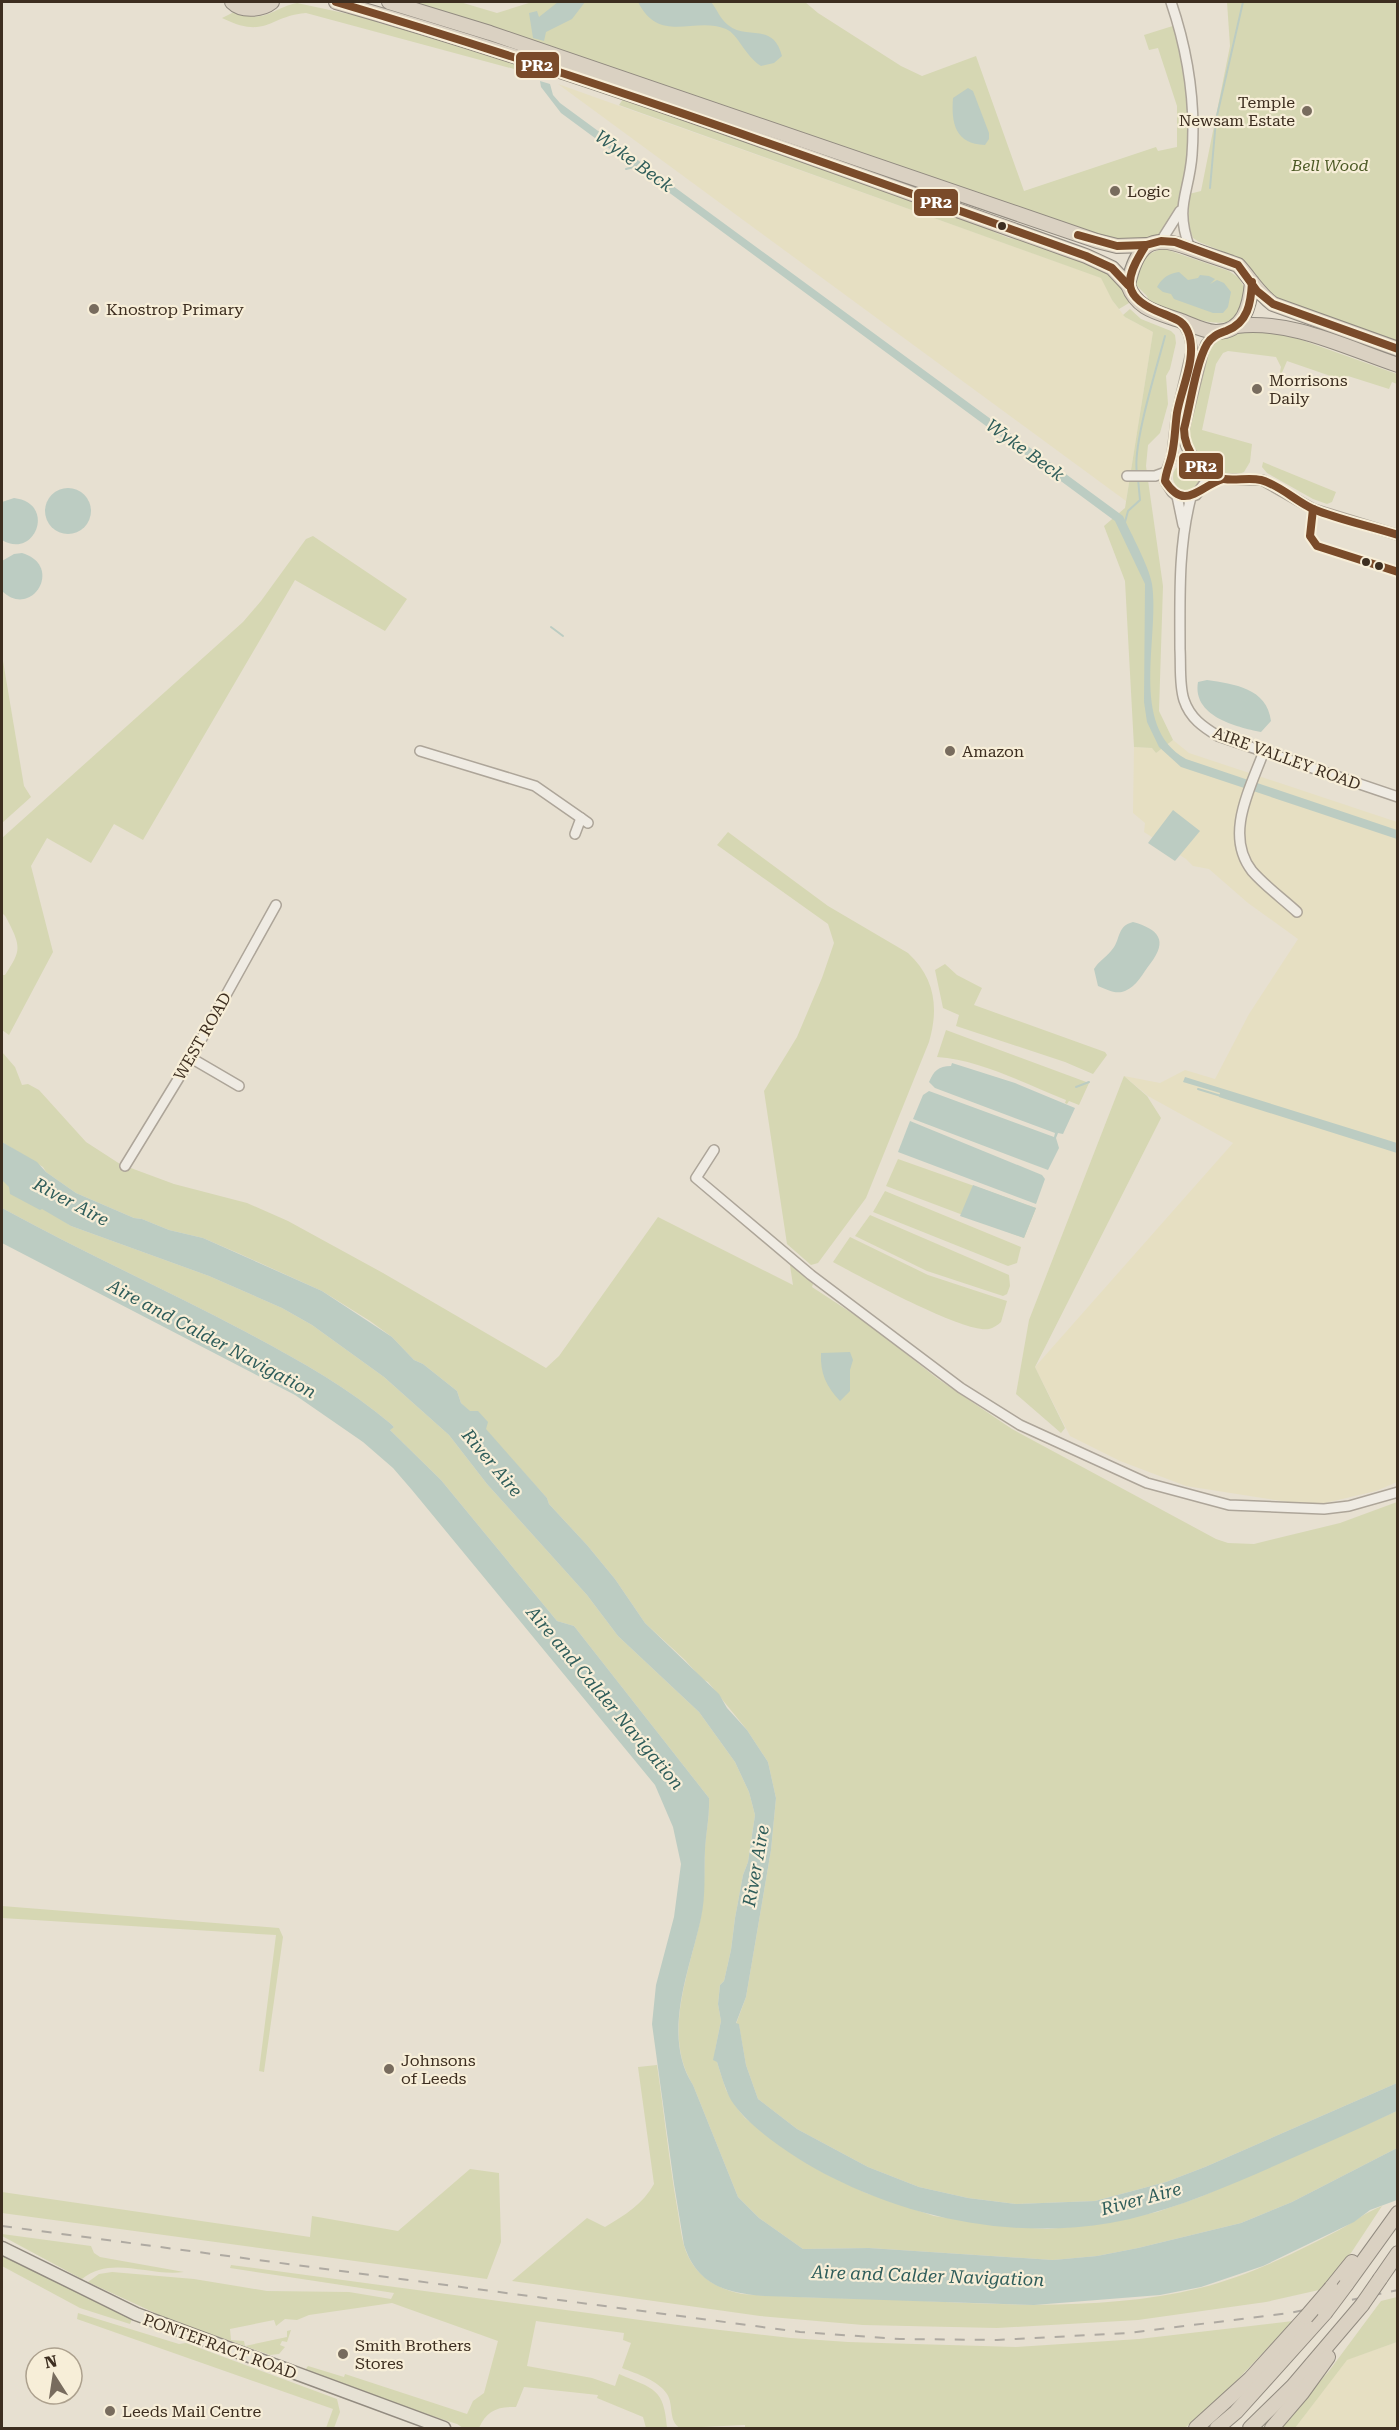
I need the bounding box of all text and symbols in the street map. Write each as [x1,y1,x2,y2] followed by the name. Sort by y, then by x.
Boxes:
[515,51,560,79] line badge: PR2
[521,56,553,75] text: PR2
[1179,93,1295,130] place label: Temple Newsam Estate
[1300,104,1314,118] marker: Temple Newsam Estate
[591,125,678,196] water label: Wyke Beck
[1291,156,1369,175] park label: Bell Wood
[1127,182,1170,201] place label: Logic
[1108,184,1122,198] marker: Logic
[913,188,959,217] line badge: PR2
[920,193,952,212] text: PR2
[996,220,1008,232] unlabelled marker
[106,300,244,319] place label: Knostrop Primary
[87,302,101,316] marker: Knostrop Primary
[1269,371,1348,408] place label: Morrisons Daily
[1250,382,1264,396] marker: Morrisons Daily
[982,414,1069,485] water label: Wyke Beck
[1178,452,1224,480] line badge: PR2
[1185,457,1217,476] text: PR2
[1360,556,1372,568] unlabelled marker
[1373,560,1385,572] unlabelled marker
[1210,723,1363,794] street label: AIRE VALLEY ROAD
[962,742,1024,761] place label: Amazon
[943,744,957,758] marker: Amazon
[170,989,235,1083] street label: WEST ROAD
[29,1173,112,1230] water label: River Aire
[104,1274,320,1402] water label: Aire and Calder Navigation
[457,1424,527,1501] water label: River Aire
[522,1601,688,1794] water label: Aire and Calder Navigation
[738,1824,773,1909] water label: River Aire
[401,2051,476,2088] place label: Johnsons of Leeds
[382,2062,396,2076] marker: Johnsons of Leeds
[1097,2178,1183,2220] water label: River Aire
[810,2261,1045,2290] water label: Aire and Calder Navigation
[140,2310,299,2383] street label: PONTEFRACT ROAD
[355,2336,472,2373] place label: Smith Brothers Stores
[24,2346,84,2406] north arrow
[336,2347,350,2361] marker: Smith Brothers Stores
[43,2351,59,2372] text: N
[122,2402,262,2421] place label: Leeds Mail Centre
[103,2404,117,2418] marker: Leeds Mail Centre

